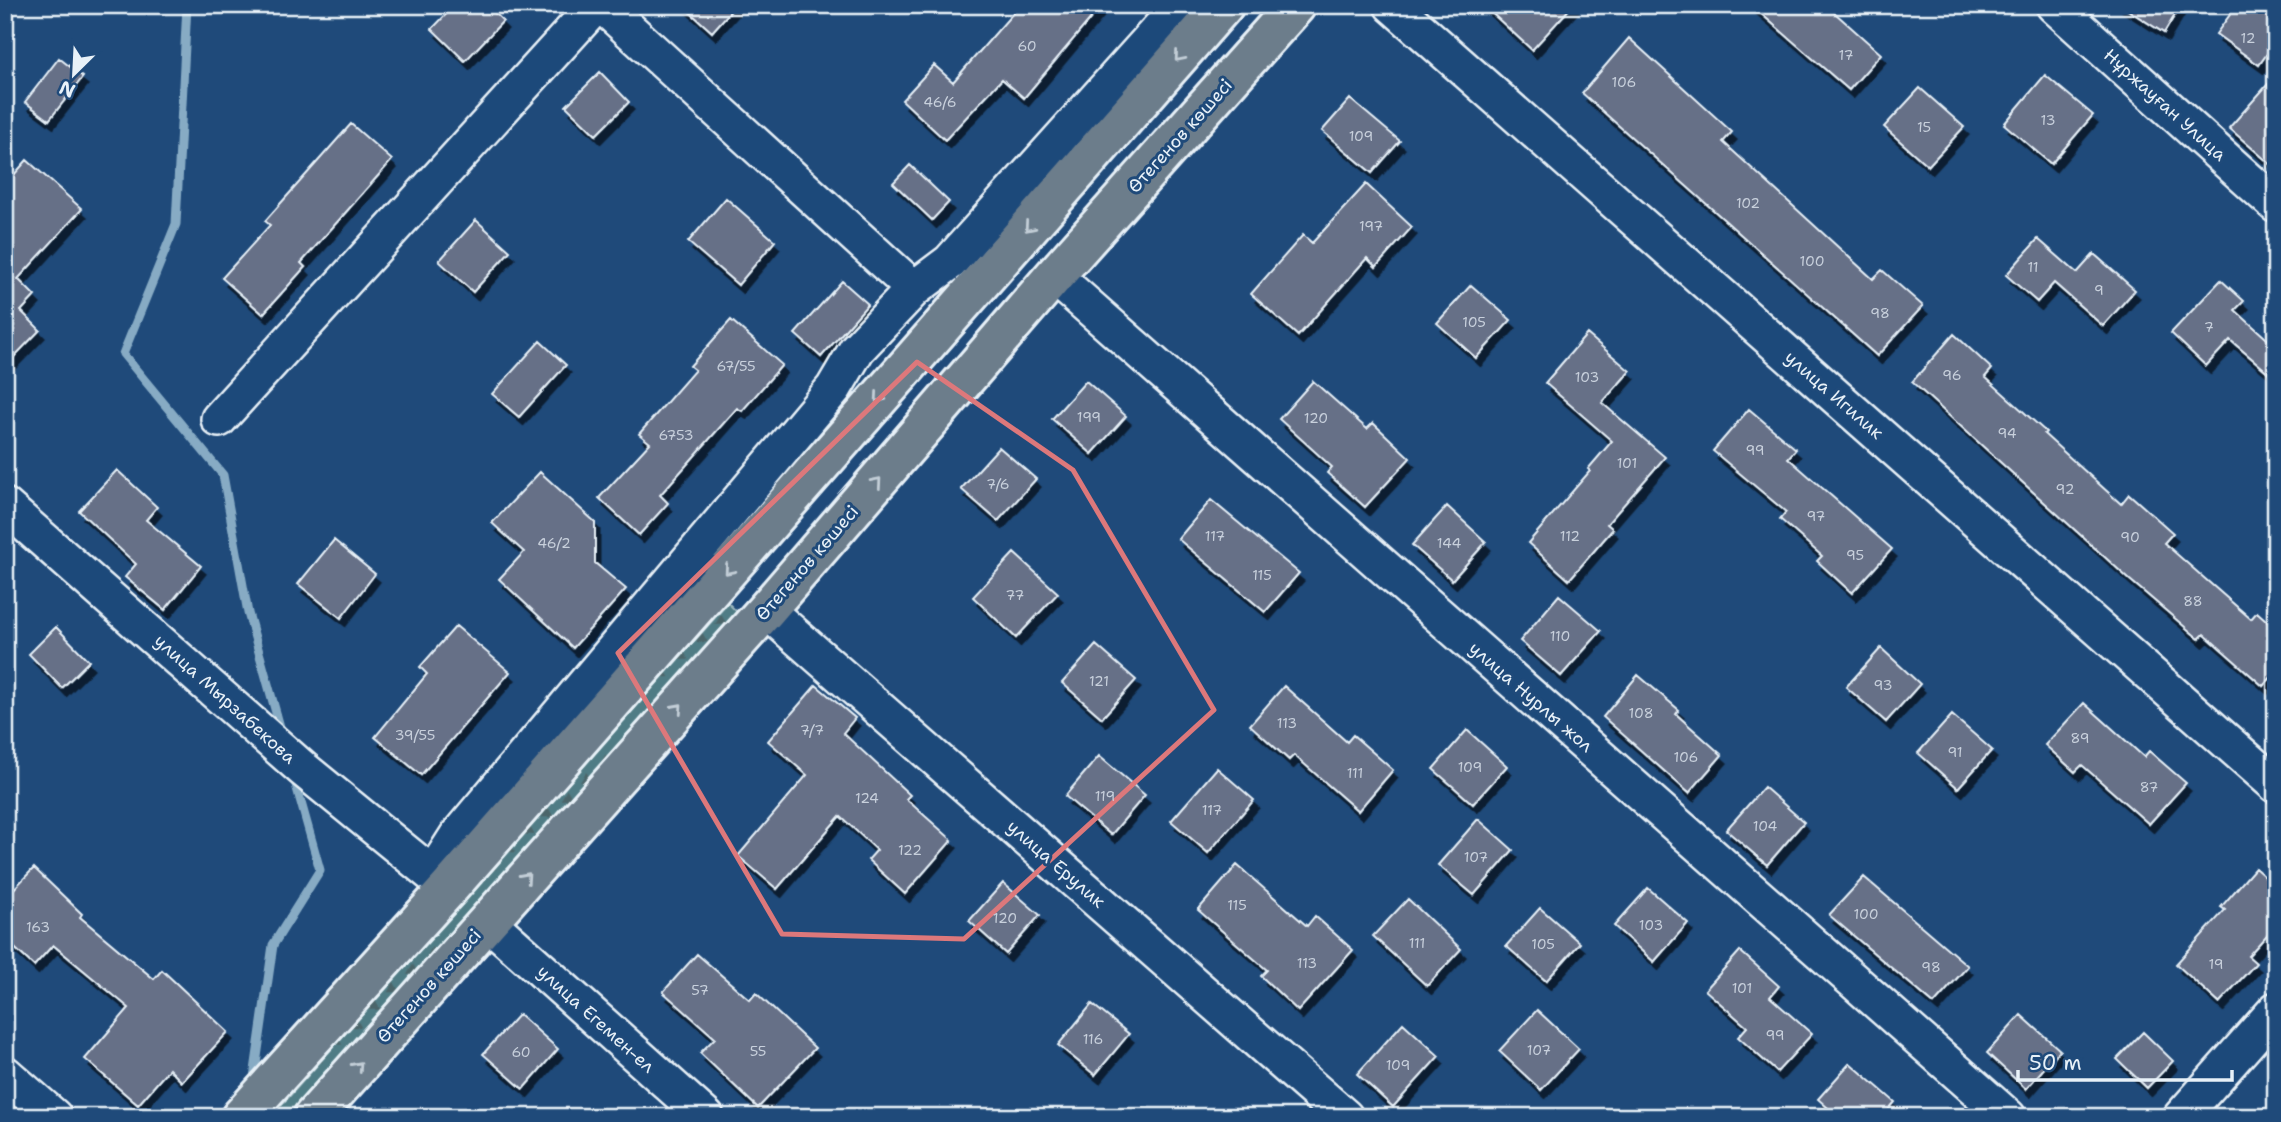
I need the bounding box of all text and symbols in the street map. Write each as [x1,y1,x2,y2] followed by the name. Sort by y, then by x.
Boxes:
[2241,29,2255,47] house number: 12
[1017,37,1037,55] house number: 60
[38,38,108,108] north arrow
[2098,43,2232,167] street label: Нұржауған Улица
[1839,46,1853,64] house number: 17
[1175,48,1187,61] one-way arrow
[1612,73,1636,91] house number: 106
[1122,74,1238,198] street label: Өтегенов көшесі
[55,75,79,104] text: N
[923,93,957,111] house number: 46/6
[2041,111,2055,129] house number: 13
[1917,118,1931,136] house number: 15
[1349,127,1373,145] house number: 109
[1736,194,1760,212] house number: 102
[1359,217,1383,235] house number: 197
[1025,219,1037,232] one-way arrow
[1800,252,1824,270] house number: 100
[2027,258,2039,276] house number: 11
[2094,281,2104,299] house number: 9
[1870,304,1890,322] house number: 98
[1462,313,1486,331] house number: 105
[2204,318,2214,336] house number: 7
[1779,345,1889,445] street label: улица Игилик
[716,357,756,375] house number: 67/55
[1942,366,1962,384] house number: 96
[1575,368,1599,386] house number: 103
[875,390,887,403] one-way arrow
[1077,408,1101,426] house number: 199
[1304,409,1328,427] house number: 120
[1997,424,2017,442] house number: 94
[658,426,694,444] house number: 6753
[1745,441,1765,459] house number: 99
[1617,454,1637,472] house number: 101
[986,475,1010,493] house number: 7/6
[869,477,881,490] one-way arrow
[2056,480,2074,498] house number: 92
[750,500,864,626] street label: Өтегенов көшесі
[1807,507,1825,525] house number: 97
[1205,527,1225,545] house number: 117
[1560,527,1580,545] house number: 112
[2120,528,2140,546] house number: 90
[537,534,571,552] house number: 46/2
[1437,534,1461,552] house number: 144
[1846,546,1864,564] house number: 95
[725,561,737,574] one-way arrow
[1252,566,1272,584] house number: 115
[1006,586,1024,604] house number: 77
[2183,592,2203,610] house number: 88
[1550,627,1570,645] house number: 110
[149,629,301,769] street label: улица Мырзабекова
[1464,636,1598,758] street label: улица Нурлы жол
[1089,672,1109,690] house number: 121
[1874,676,1892,694] house number: 93
[670,703,682,716] one-way arrow
[1629,704,1653,722] house number: 108
[1277,714,1297,732] house number: 113
[800,721,824,739] house number: 7/7
[395,726,435,744] house number: 39/55
[2071,729,2089,747] house number: 89
[1947,743,1963,761] house number: 91
[1674,748,1698,766] house number: 106
[1458,758,1482,776] house number: 109
[1347,764,1363,782] house number: 111
[2140,778,2158,796] house number: 87
[1095,787,1115,805] house number: 119
[855,789,879,807] house number: 124
[1202,801,1222,819] house number: 117
[1002,815,1111,914] street label: улица Ерулик
[1753,817,1778,835] house number: 104
[898,841,922,859] house number: 122
[1464,848,1488,866] house number: 107
[518,873,530,886] one-way arrow
[1227,896,1247,914] house number: 115
[1854,905,1878,923] house number: 100
[993,909,1017,927] house number: 120
[1639,916,1663,934] house number: 103
[26,918,50,936] house number: 163
[371,924,487,1048] street label: Өтегенов көшесі
[1409,934,1425,952] house number: 111
[1531,935,1555,953] house number: 105
[1297,954,1317,972] house number: 113
[2208,955,2224,973] house number: 19
[1921,958,1941,976] house number: 98
[532,960,660,1078] street label: улица Егемен-ел
[1732,979,1752,997] house number: 101
[691,981,709,999] house number: 57
[1765,1026,1785,1044] house number: 99
[1083,1030,1103,1048] house number: 116
[2018,1038,2232,1082] scale bar
[1527,1041,1551,1059] house number: 107
[750,1042,766,1060] house number: 55
[511,1043,531,1061] house number: 60
[2029,1049,2082,1077] text: 50 m
[1386,1056,1410,1074] house number: 109
[350,1061,362,1074] one-way arrow

